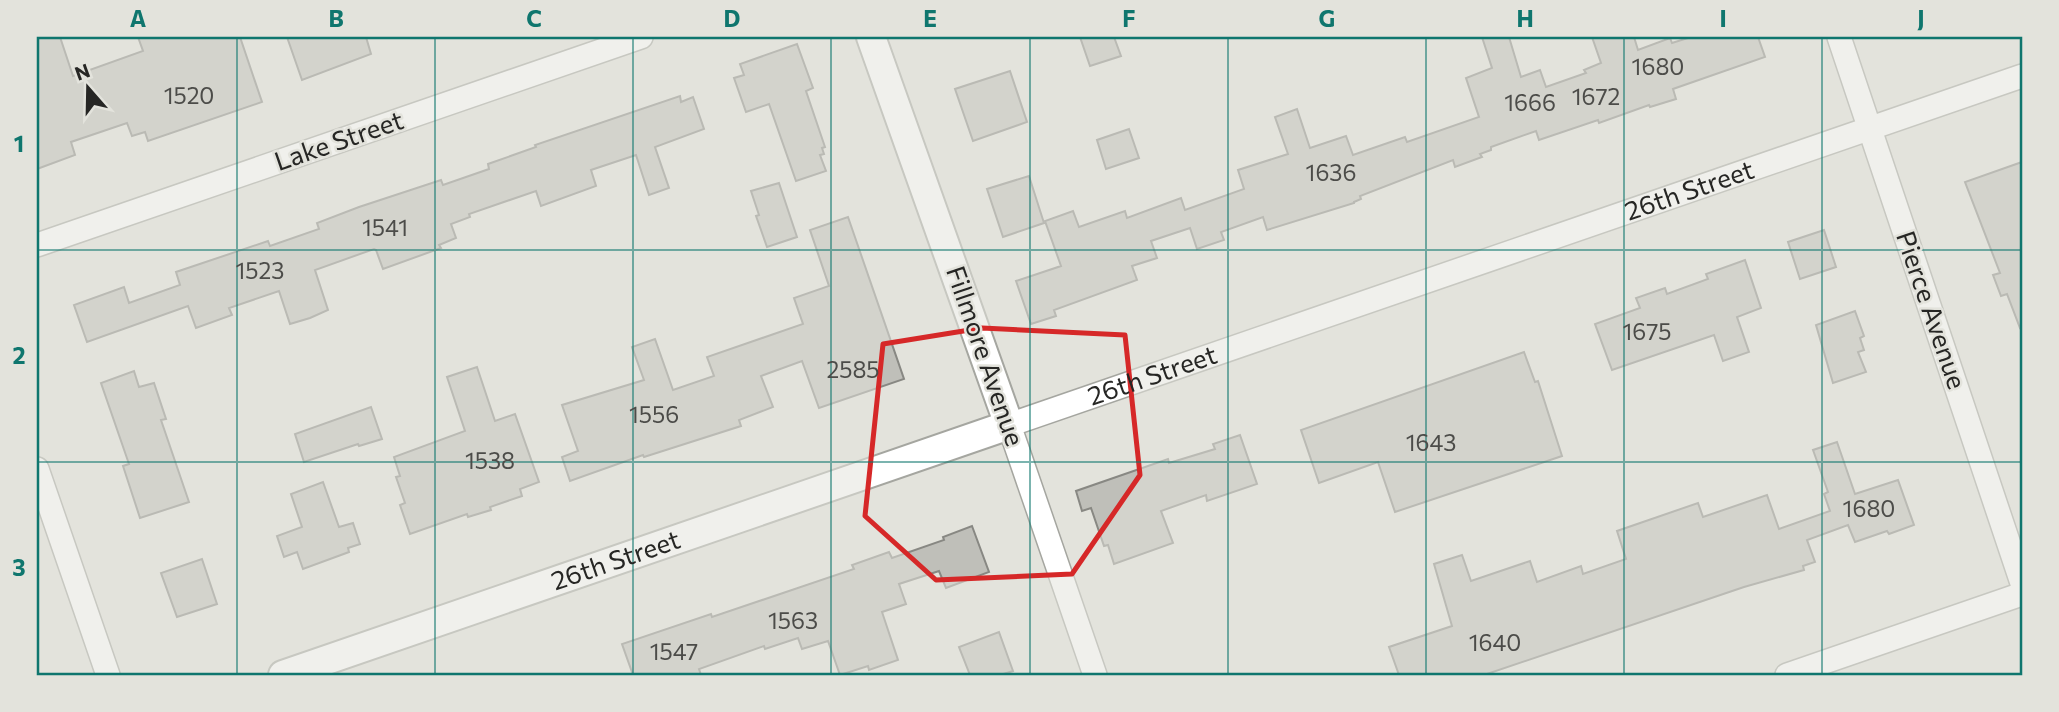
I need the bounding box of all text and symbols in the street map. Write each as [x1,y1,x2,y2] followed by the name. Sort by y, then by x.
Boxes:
[130,4,147,32] text: A
[328,4,344,32] text: B
[526,4,542,32] text: C
[724,4,741,32] text: D
[923,4,937,32] text: E
[1122,4,1136,32] text: F
[1319,4,1335,32] text: G
[1516,4,1534,32] text: H
[1719,4,1727,32] text: I
[1917,4,1925,32] text: J
[52,52,122,122] north arrow
[1632,52,1684,80] house number: 1680
[71,58,93,85] text: N
[164,81,214,109] house number: 1520
[1572,82,1620,110] house number: 1672
[1504,88,1556,116] house number: 1666
[270,103,407,176] street label: Lake Street
[14,129,24,157] text: 1
[1620,153,1757,226] street label: 26th Street
[1306,158,1356,186] house number: 1636
[362,213,408,241] house number: 1541
[1891,227,1974,393] street label: Pierce Avenue
[236,256,284,284] house number: 1523
[941,261,1032,450] street label: Fillmore Avenue
[1623,317,1672,345] house number: 1675
[1083,338,1220,411] street label: 26th Street
[12,341,26,369] text: 2
[826,355,880,383] house number: 2585
[629,400,679,428] house number: 1556
[1406,428,1456,456] house number: 1643
[465,446,515,474] house number: 1538
[1843,494,1895,522] house number: 1680
[547,522,684,595] street label: 26th Street
[12,553,26,581] text: 3
[768,606,818,634] house number: 1563
[1469,628,1521,656] house number: 1640
[650,637,698,665] house number: 1547

